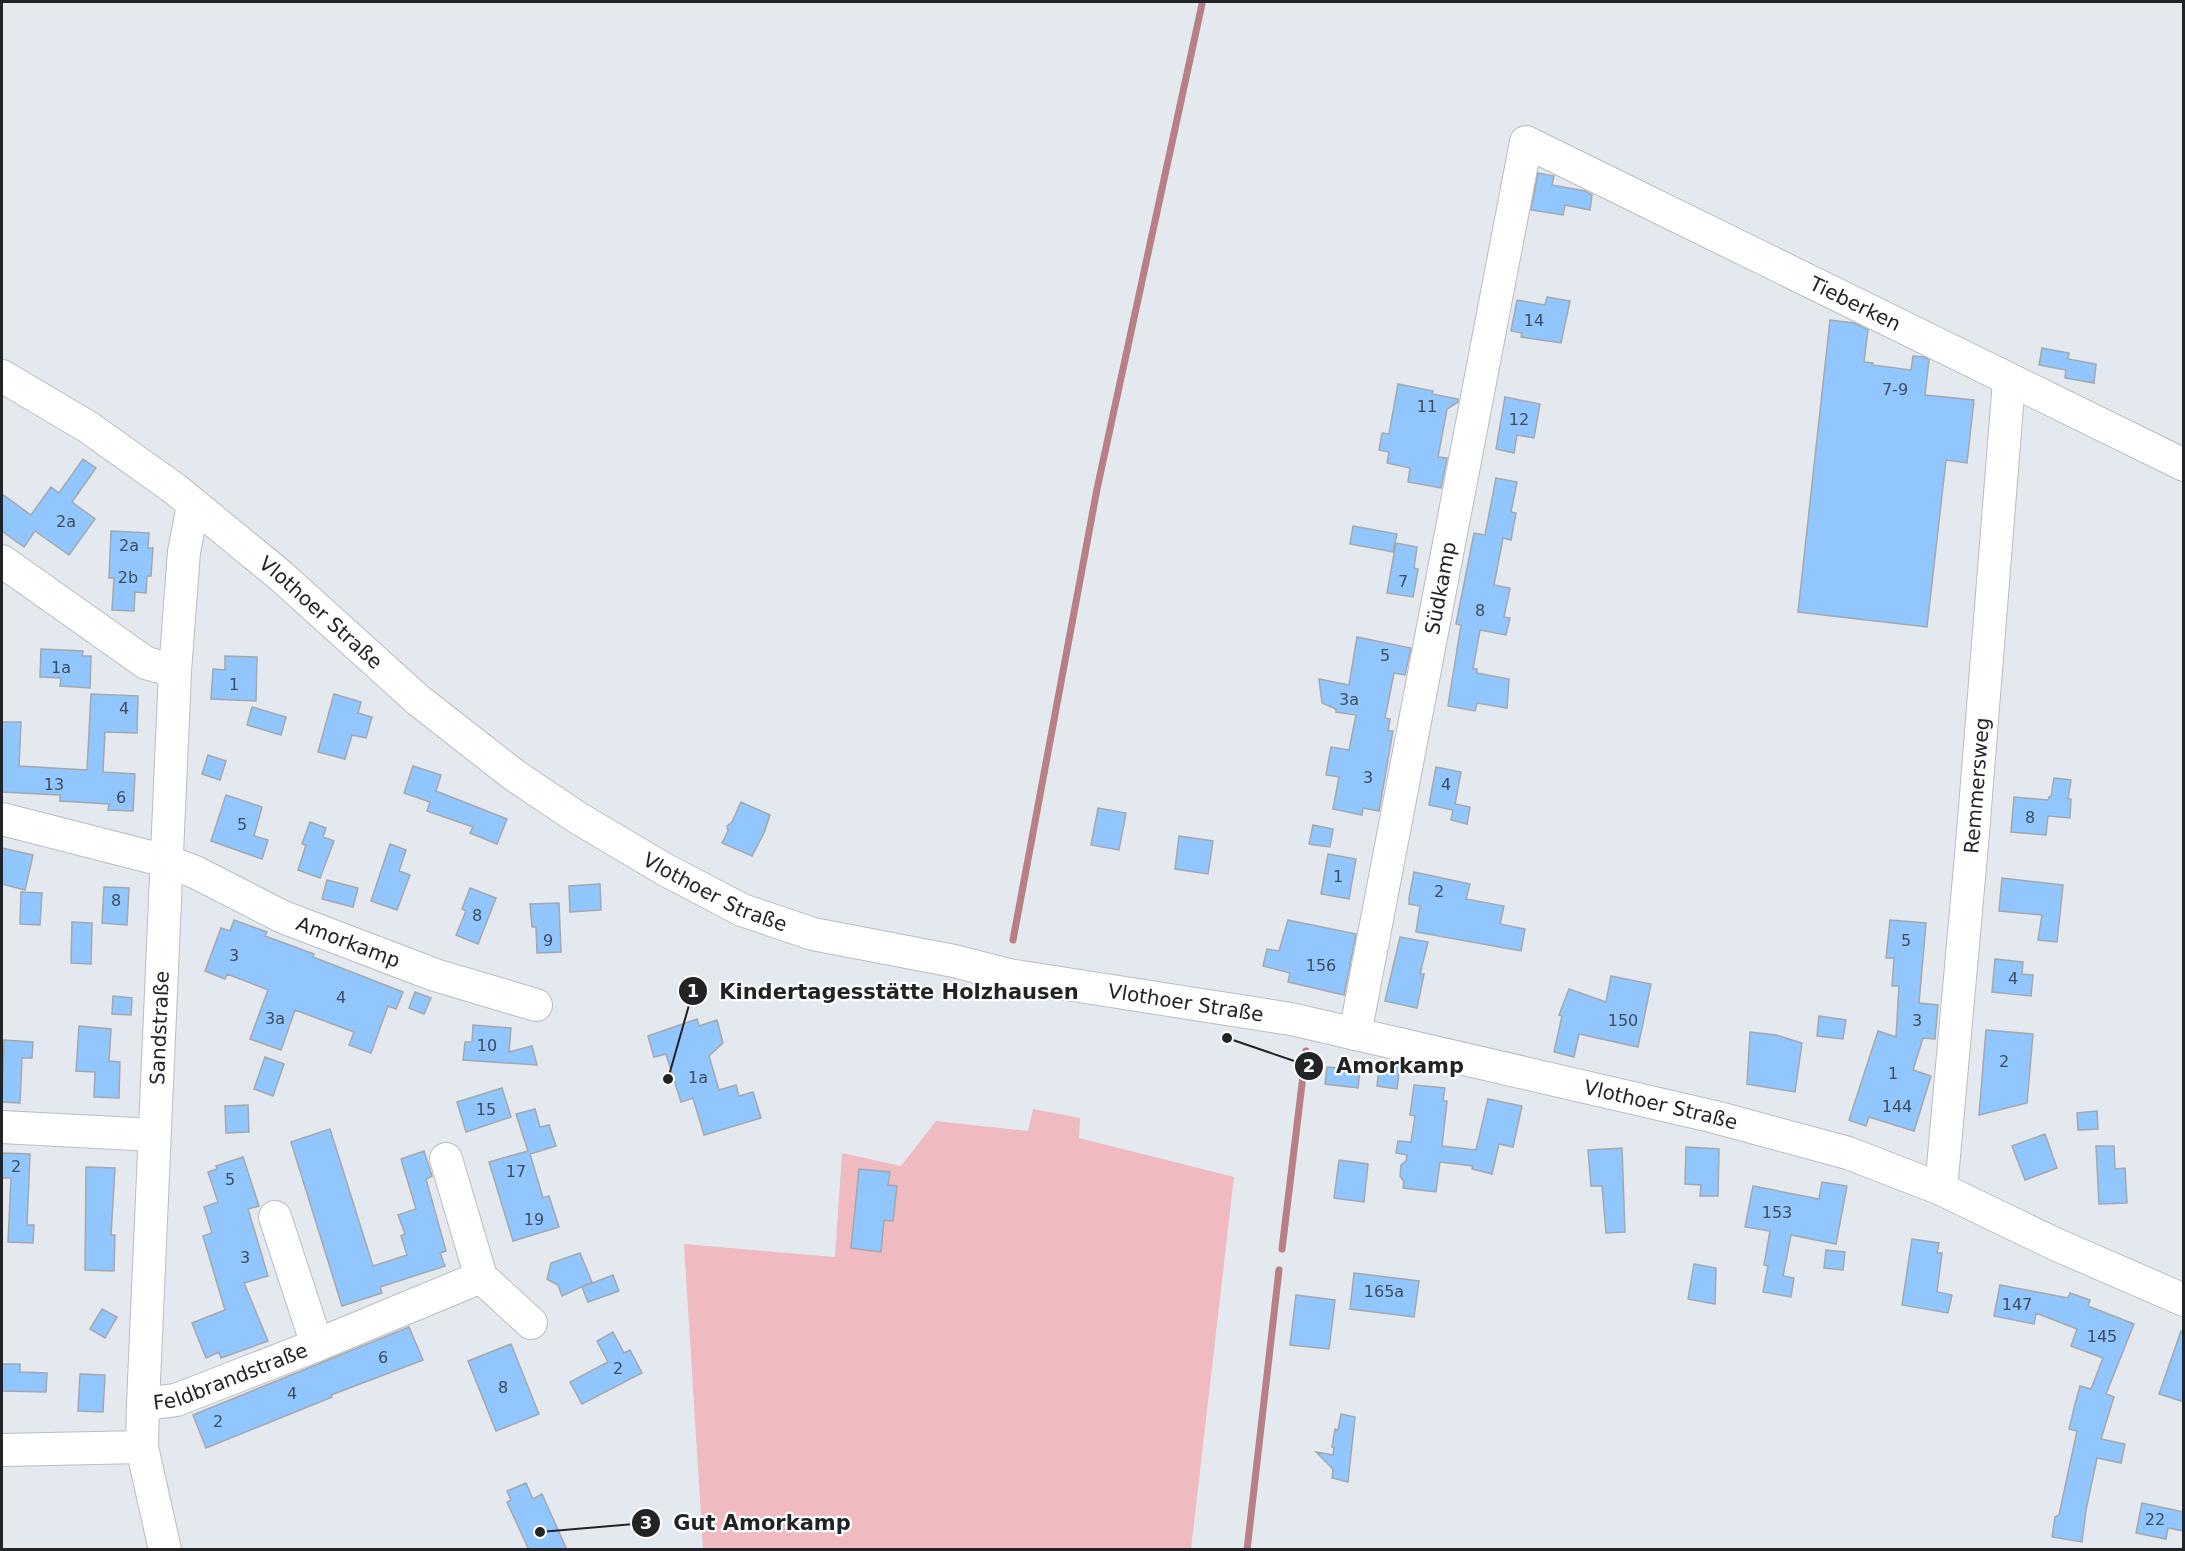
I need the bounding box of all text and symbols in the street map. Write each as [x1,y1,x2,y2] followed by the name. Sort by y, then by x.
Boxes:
[1805,271,1905,336] street label: Tieberken
[1524,311,1544,330] house number: 14
[1882,380,1908,399] house number: 7-9
[1417,397,1437,416] house number: 11
[1509,410,1529,429] house number: 12
[56,512,76,531] house number: 2a
[119,536,139,555] house number: 2a
[1420,540,1461,636] street label: Südkamp
[254,551,387,674] street label: Vlothoer Straße
[118,568,138,587] house number: 2b
[1398,572,1408,591] house number: 7
[1475,601,1485,620] house number: 8
[1380,646,1390,665] house number: 5
[51,658,71,677] house number: 1a
[229,675,239,694] house number: 1
[1339,690,1359,709] house number: 3a
[119,699,129,718] house number: 4
[1959,717,1994,855] street label: Remmersweg
[1363,768,1373,787] house number: 3
[44,775,64,794] house number: 13
[1441,775,1451,794] house number: 4
[116,788,126,807] house number: 6
[2025,808,2035,827] house number: 8
[237,815,247,834] house number: 5
[639,847,790,936] street label: Vlothoer Straße
[1333,867,1343,886] house number: 1
[1434,882,1444,901] house number: 2
[111,891,121,910] house number: 8
[472,906,482,925] house number: 8
[293,911,404,973] street label: Amorkamp
[543,931,553,950] house number: 9
[1901,931,1911,950] house number: 5
[229,946,239,965] house number: 3
[1306,956,1336,975] house number: 156
[2008,969,2018,988] house number: 4
[145,970,174,1085] street label: Sandstraße
[678,972,1091,1011] callout: Kindertagesstätte Holzhausen
[1106,979,1265,1027] street label: Vlothoer Straße
[687,980,699,1001] text: 1
[719,980,1079,1004] text: Kindertagesstätte Holzhausen
[336,988,346,1007] house number: 4
[265,1009,285,1028] house number: 3a
[1608,1011,1638,1030] house number: 150
[1912,1011,1922,1030] house number: 3
[477,1036,497,1055] house number: 10
[1294,1047,1476,1086] callout: Amorkamp
[1999,1052,2009,1071] house number: 2
[1336,1054,1464,1078] text: Amorkamp
[1303,1055,1315,1076] text: 2
[1888,1064,1898,1083] house number: 1
[688,1068,708,1087] house number: 1a
[1582,1075,1740,1135] street label: Vlothoer Straße
[1882,1097,1912,1116] house number: 144
[476,1100,496,1119] house number: 15
[11,1157,21,1176] house number: 2
[506,1162,526,1181] house number: 17
[225,1170,235,1189] house number: 5
[1762,1203,1792,1222] house number: 153
[524,1210,544,1229] house number: 19
[240,1248,250,1267] house number: 3
[1364,1282,1404,1301] house number: 165a
[2002,1295,2032,1314] house number: 147
[2087,1327,2117,1346] house number: 145
[152,1338,311,1415] street label: Feldbrandstraße
[378,1348,388,1367] house number: 6
[613,1359,623,1378] house number: 2
[498,1378,508,1397] house number: 8
[287,1384,297,1403] house number: 4
[213,1412,223,1431] house number: 2
[631,1503,863,1542] callout: Gut Amorkamp
[2145,1510,2165,1529] house number: 22
[673,1511,851,1535] text: Gut Amorkamp
[640,1512,652,1533] text: 3

